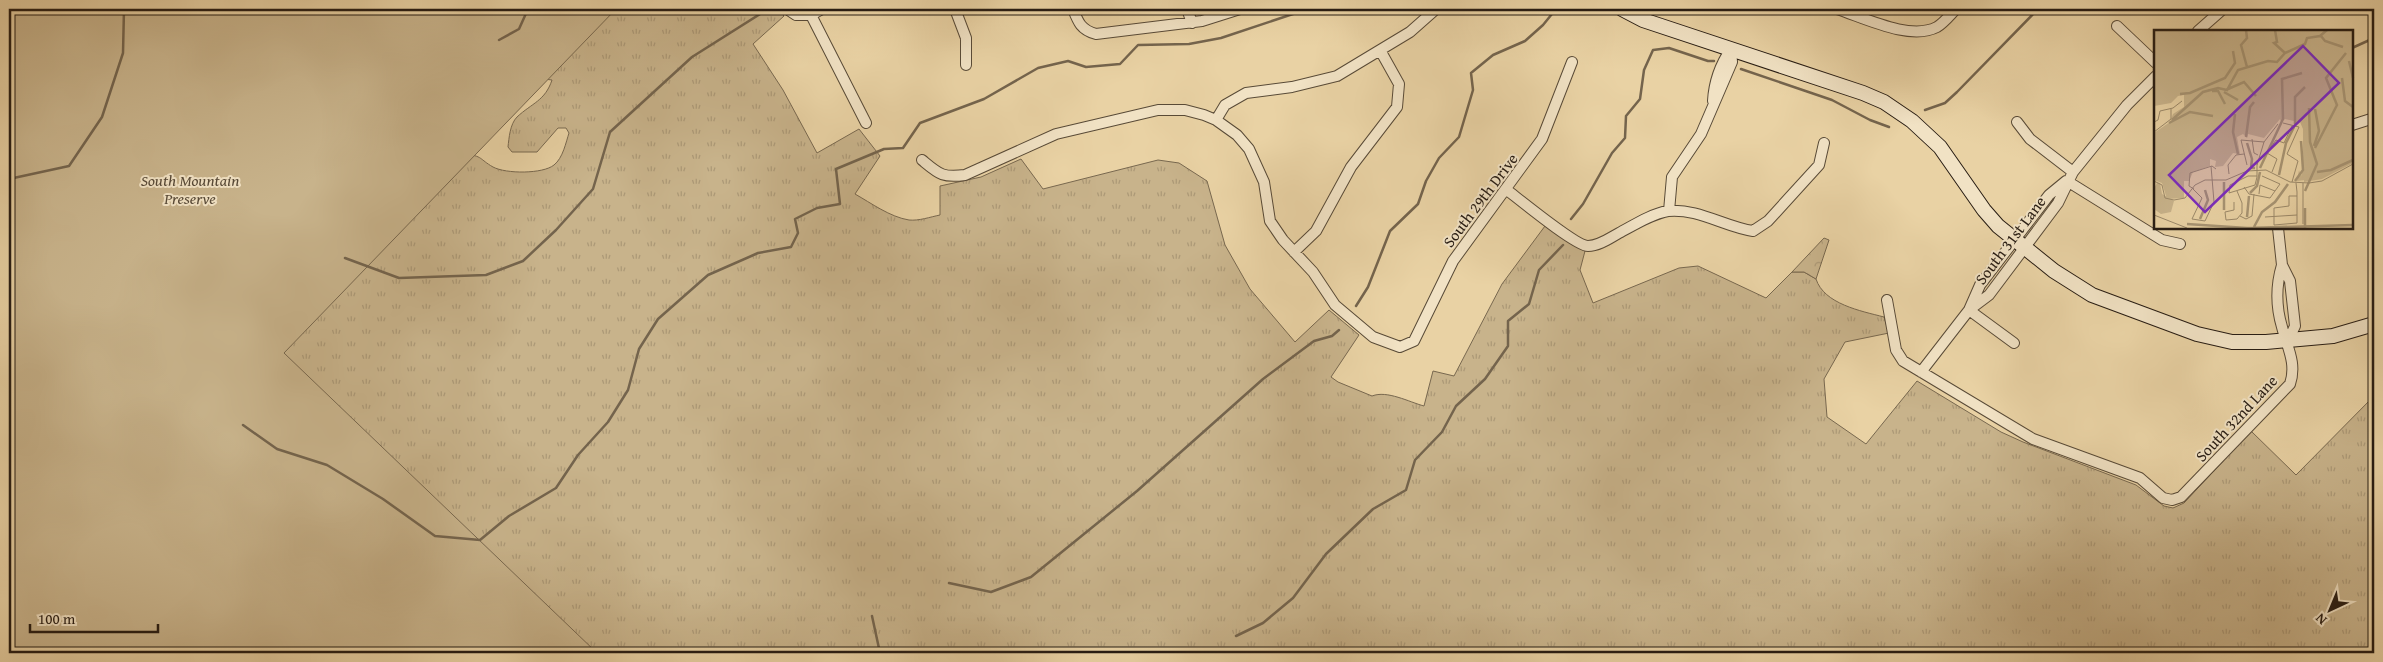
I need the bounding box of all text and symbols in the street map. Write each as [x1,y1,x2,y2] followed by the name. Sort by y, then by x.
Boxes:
[2154,30,2353,229] inset map
[1437,148,1523,252] street label: South 29th Drive
[141,168,239,210] park label: South Mountain Preserve
[1969,191,2051,289] street label: South 31st Lane
[2189,369,2283,467] street label: South 32nd Lane
[2306,584,2356,634] north arrow
[30,602,158,634] scale bar
[38,608,76,629] text: 100 m
[2310,608,2331,630] text: N

